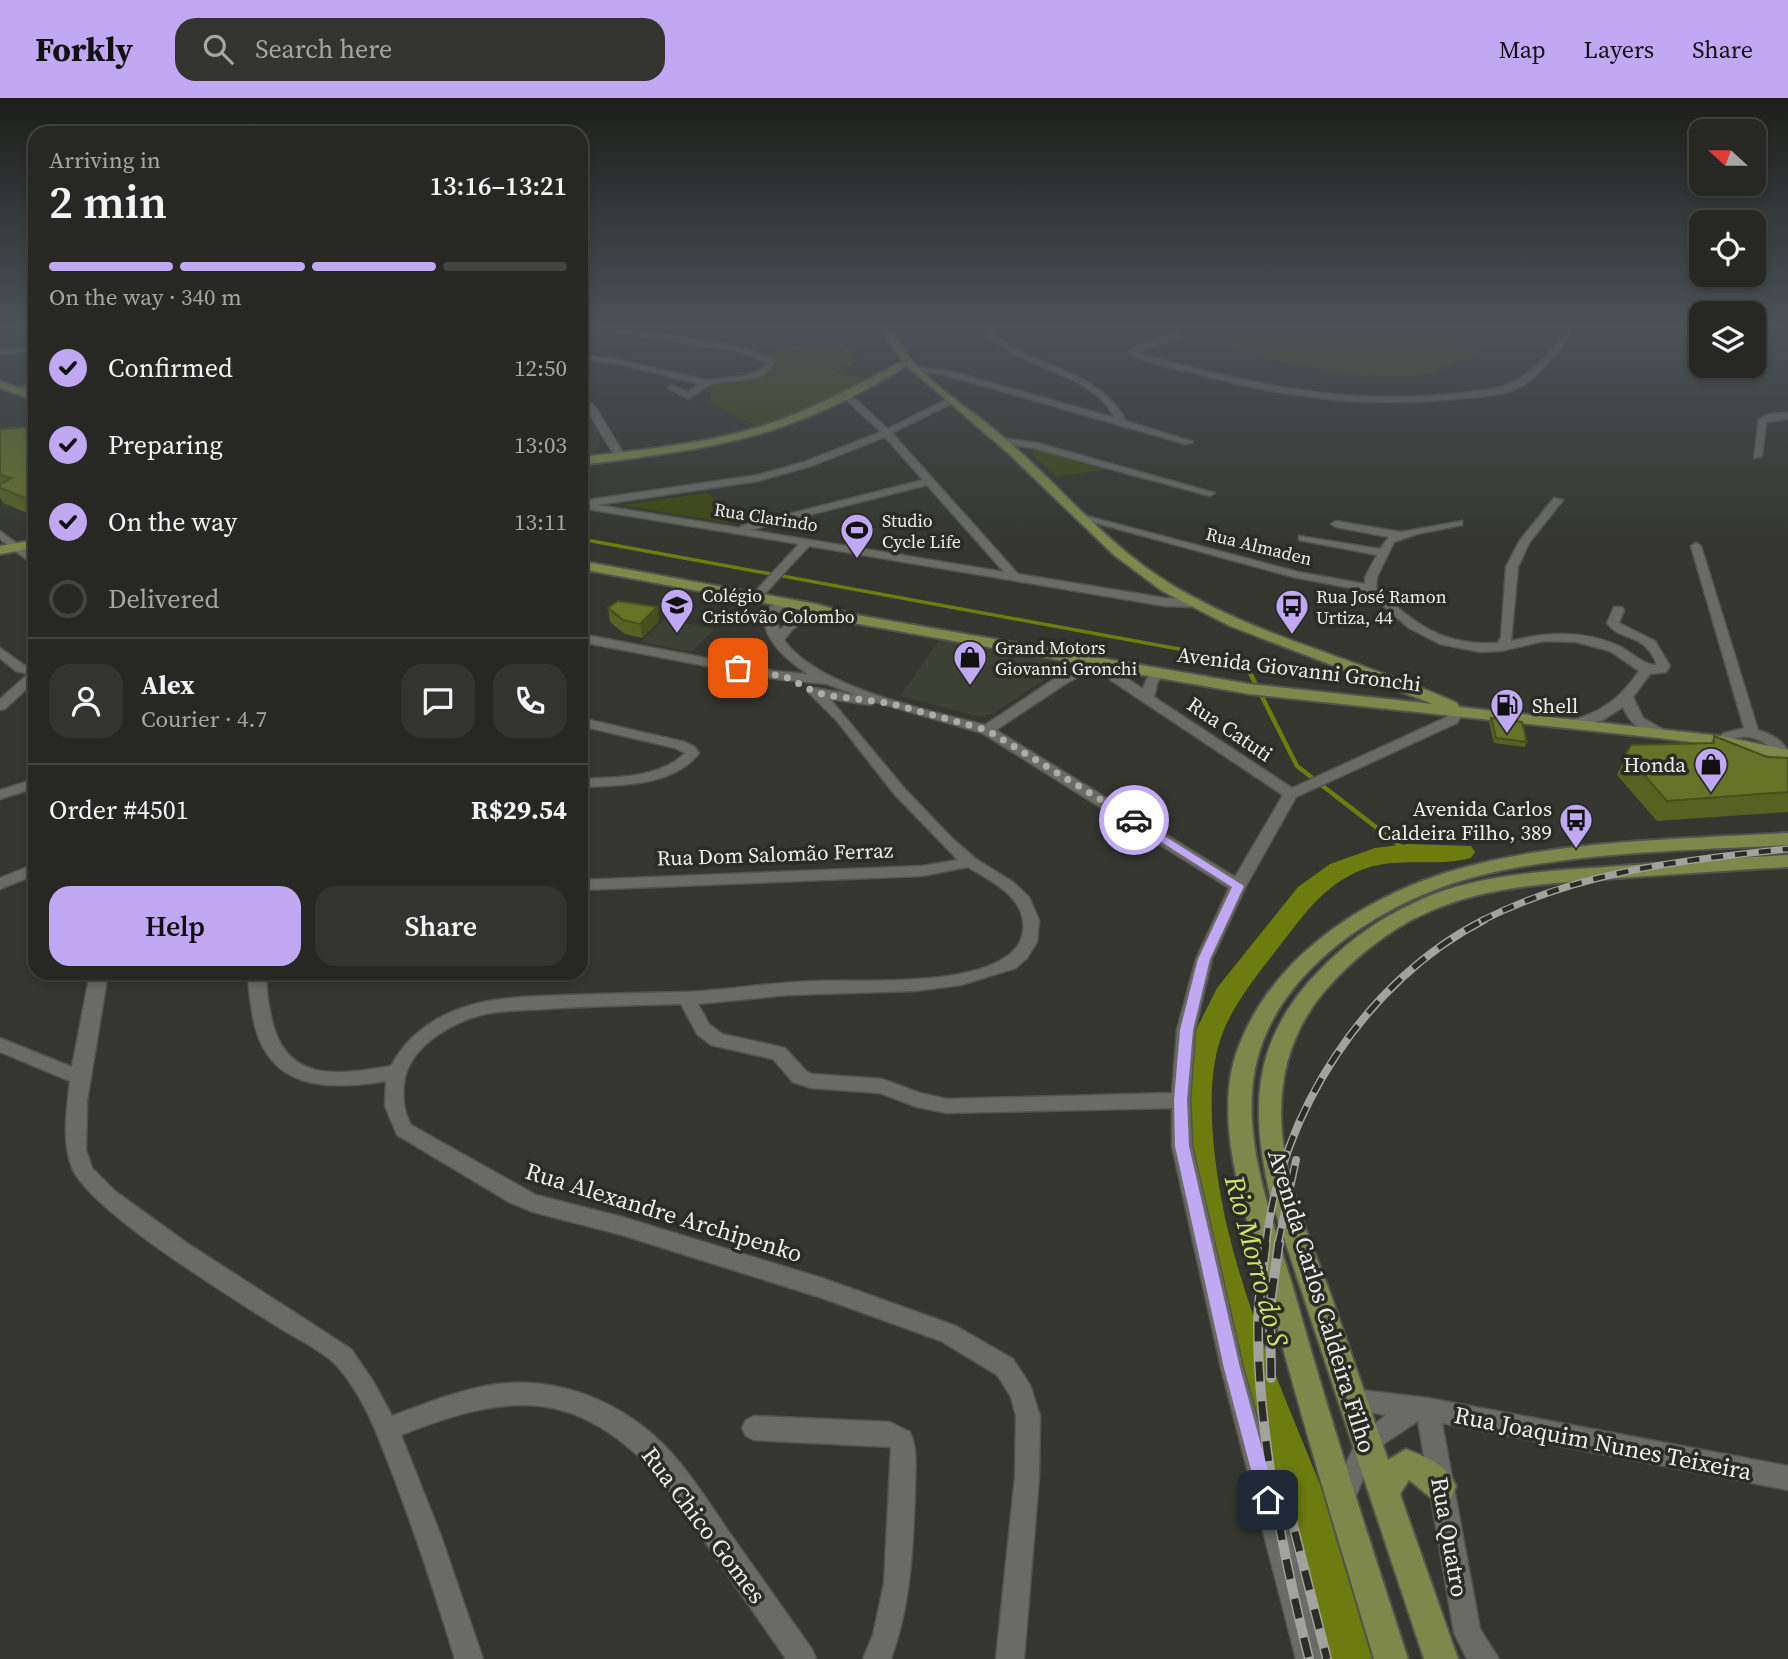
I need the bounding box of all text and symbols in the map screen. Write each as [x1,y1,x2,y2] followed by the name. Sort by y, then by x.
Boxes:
[175,18,665,81] search box
[35,27,133,72] text: Forkly
[199,30,237,68] icon: search
[255,31,392,67] text: Search here
[1499,33,1546,66] text: Map
[1584,33,1654,66] text: Layers
[1692,33,1753,66] text: Share
[1689,119,1766,196] north arrow
[1689,119,1766,378] map controls
[49,144,161,176] text: Arriving in
[430,168,567,204] text: 13:16–13:21
[49,170,167,233] text: 2 min
[1689,210,1766,287] button: locate
[49,281,242,313] text: On the way · 340 m
[1689,301,1766,378] button: layers
[49,349,87,387] icon: check
[108,350,233,386] text: Confirmed
[514,352,567,384] text: 12:50
[49,426,87,464] icon: check
[108,427,223,463] text: Preparing
[514,429,567,461] text: 13:03
[712,496,820,538] street label: Rua Clarindo
[49,503,87,541] icon: check
[108,504,237,540] text: On the way
[514,506,567,538] text: 13:11
[882,508,961,554] place label: Studio Cycle Life
[838,511,876,560] sports icon: Studio Cycle Life
[1203,521,1315,571] street label: Rua Almaden
[108,581,219,617] text: Delivered
[702,583,855,629] place label: Colégio Cristóvão Colombo
[1316,584,1447,630] place label: Rua José Ramon Urtiza, 44
[658,586,696,635] school or university icon: Colégio Cristóvão Colombo
[1273,587,1311,636] bus stop icon: Rua José Ramon Urtiza, 44
[995,635,1137,681] place label: Grand Motors Giovanni Gronchi
[708,638,768,698] pin
[951,638,989,687] shop icon: Grand Motors Giovanni Gronchi
[1175,640,1423,698] street label: Avenida Giovanni Gronchi
[719,649,757,687] icon: bag
[49,664,123,738] button: person
[401,664,475,738] button: chat
[493,664,567,738] button: phone
[141,667,195,703] text: Alex
[1488,686,1526,735] fuel station icon: Shell
[1182,690,1278,768] street label: Rua Catuti
[1532,691,1578,720] place label: Shell
[141,703,267,735] text: Courier · 4.7
[1692,745,1730,794] shop icon: Honda
[1623,750,1686,779] place label: Honda
[1099,785,1169,855] courier
[49,792,189,828] text: Order #4501
[471,792,567,828] text: R$29.54
[1378,794,1552,847] place label: Avenida Carlos Caldeira Filho, 389
[1115,801,1153,839] icon: car
[1557,801,1595,850] bus stop icon: Avenida Carlos Caldeira Filho, 389
[656,835,894,873] street label: Rua Dom Salomão Ferraz
[49,886,301,966] button: Help
[315,886,567,966] button: Share
[1260,1145,1384,1457] street label: Avenida Carlos Caldeira Filho
[521,1154,807,1270] street label: Rua Alexandre Archipenko
[1216,1170,1298,1351] water label: Rio Morro do S
[1452,1398,1755,1488] street label: Rua Joaquim Nunes Teixeira
[634,1440,774,1610] street label: Rua Chico Gomes
[1238,1470,1298,1530] pin
[1423,1474,1477,1600] street label: Rua Quatro
[1249,1481,1287,1519] icon: home

